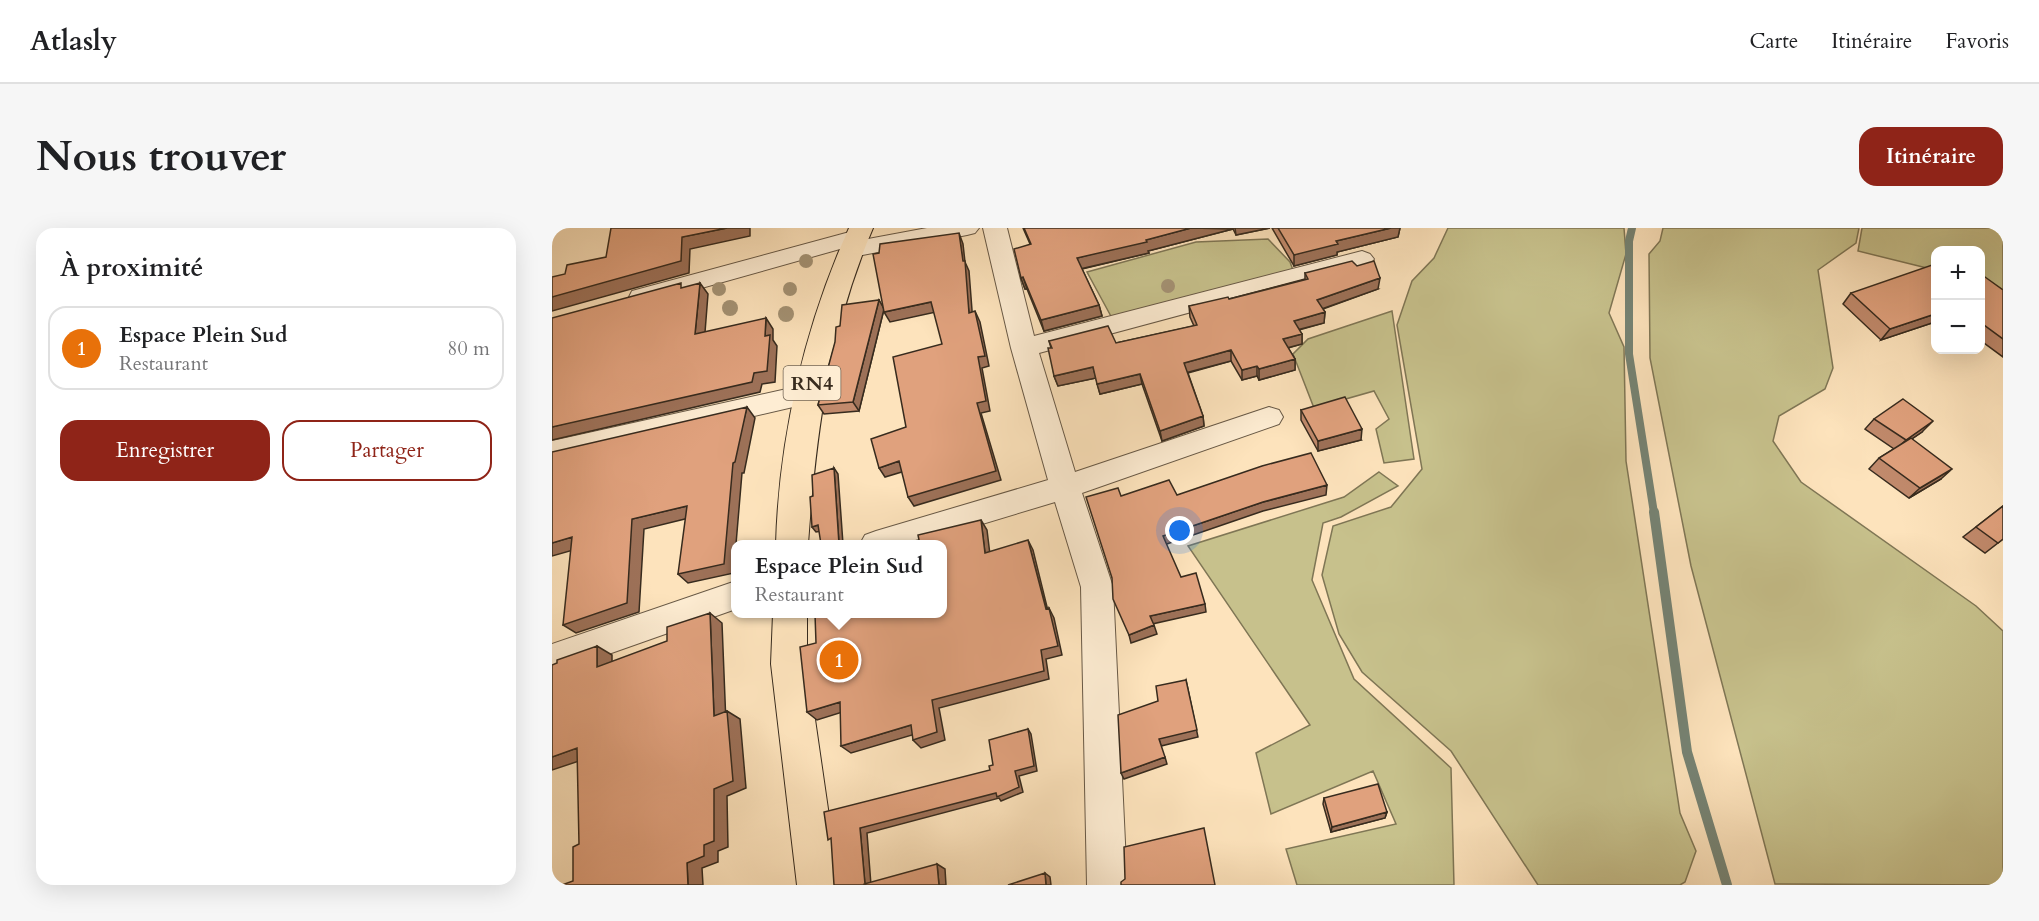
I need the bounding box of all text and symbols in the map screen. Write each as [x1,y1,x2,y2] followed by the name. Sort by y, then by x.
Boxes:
[30,22,117,60] text: Atlasly
[1749,27,1798,56] text: Carte
[1831,27,1912,56] text: Itinéraire
[1945,27,2009,56] text: Favoris
[1859,127,2003,186] button: Itinéraire
[36,128,286,185] text: Nous trouver
[1931,246,1985,354] map controls
[1931,246,1985,300] button: +
[60,250,203,285] text: À proximité
[1931,300,1985,354] button: −
[119,320,288,350] text: Espace Plein Sud
[76,335,87,362] text: 1
[447,335,490,362] text: 80 m
[119,350,208,377] text: Restaurant
[784,366,840,400] road number: RN4
[60,420,270,481] button: Enregistrer
[282,420,492,481] button: Partager
[1165,516,1194,545] your location
[731,540,947,618] popup
[755,551,923,581] text: Espace Plein Sud
[755,581,844,608] text: Restaurant
[820,638,858,682] pin: 1

